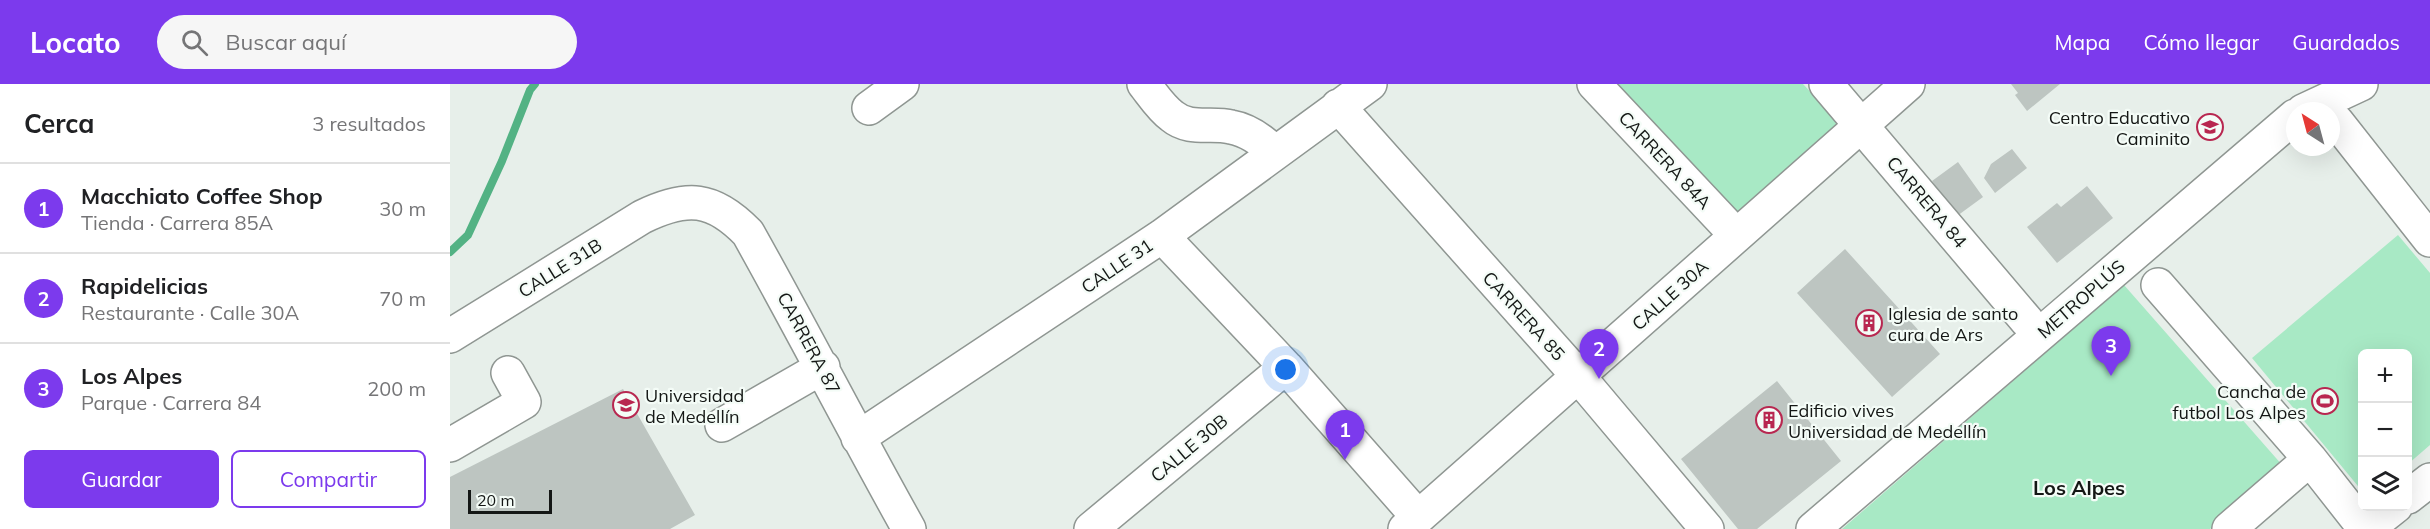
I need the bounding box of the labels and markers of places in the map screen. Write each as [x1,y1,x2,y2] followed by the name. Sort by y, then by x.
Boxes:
[2049,106,2190,150] place label: Centro Educativo Caminito
[2195,112,2225,142] school or university icon: Centro Educativo Caminito
[1888,302,2018,346] place label: Iglesia de santo cura de Ars
[1854,308,1884,338] building icon: Iglesia de santo cura de Ars
[2092,326,2130,376] pin: 3
[1580,330,1618,379] pin: 2
[2173,380,2306,424] place label: Cancha de futbol Los Alpes
[645,384,744,428] place label: Universidad de Medellín
[2310,386,2340,416] sports icon: Cancha de futbol Los Alpes
[611,390,641,420] school or university icon: Universidad de Medellín
[1788,399,1986,443] place label: Edificio vives Universidad de Medellín
[1754,405,1784,435] building icon: Edificio vives Universidad de Medellín
[1326,410,1364,460] pin: 1

